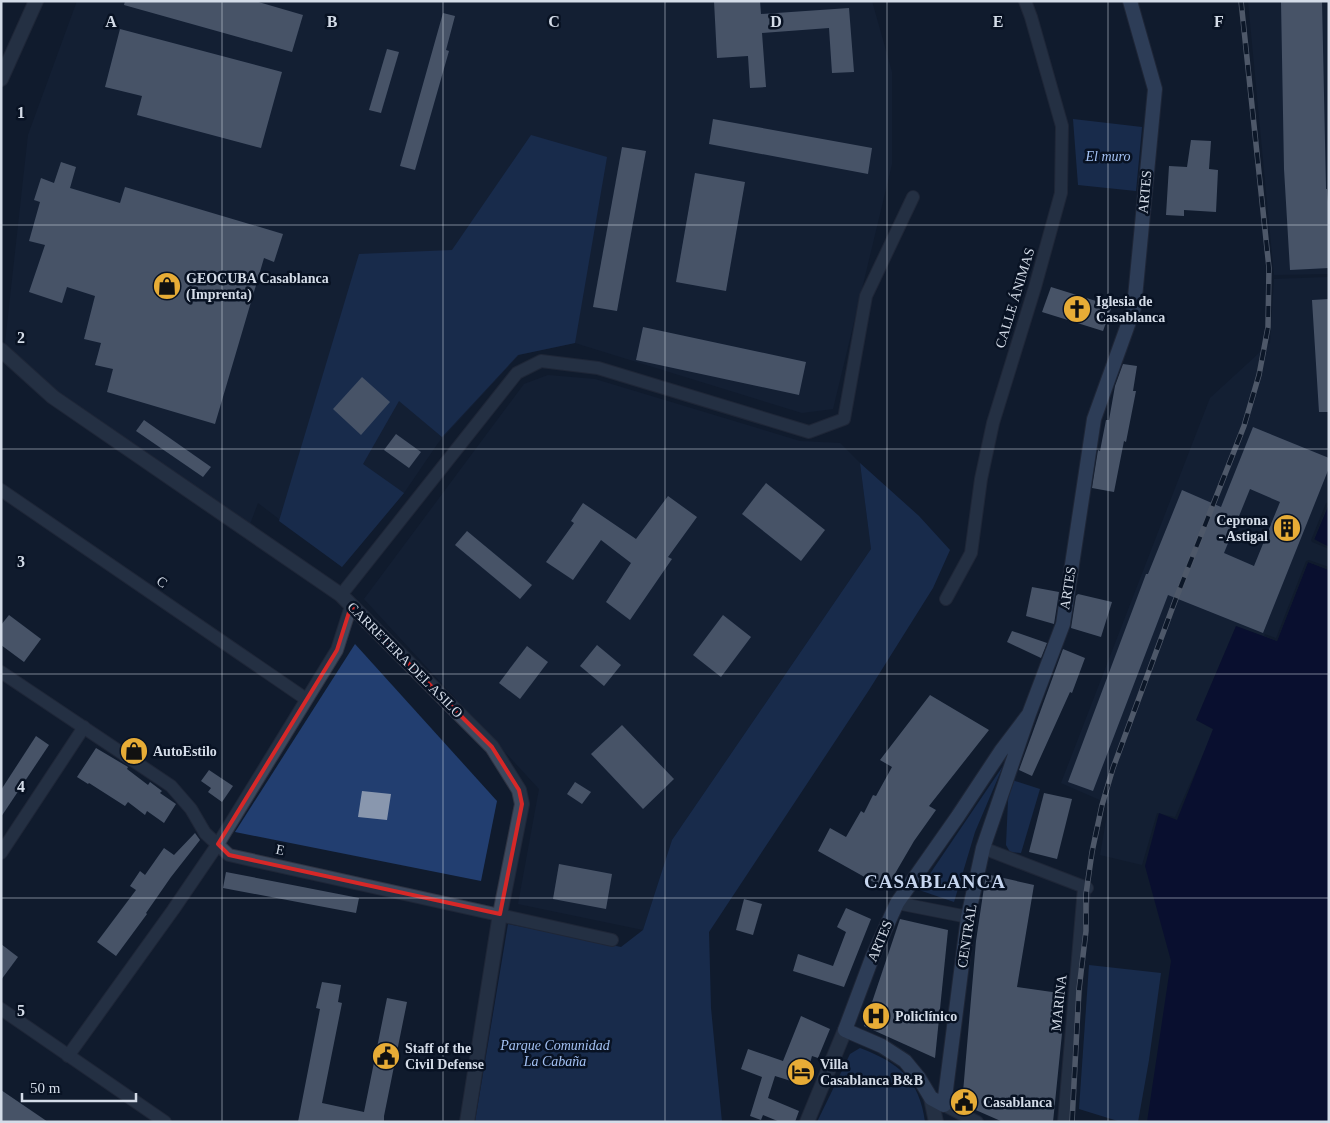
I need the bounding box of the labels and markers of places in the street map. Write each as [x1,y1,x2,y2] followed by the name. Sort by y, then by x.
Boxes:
[152,271,182,301] shop icon: GEOCUBA Casablanca (Imprenta)
[186,271,329,303] place label: GEOCUBA Casablanca (Imprenta)
[1062,294,1092,324] church icon: Iglesia de Casablanca
[1096,294,1165,325] place label: Iglesia de Casablanca
[1216,513,1268,544] place label: Ceprona - Astigal
[1272,513,1302,543] building icon: Ceprona - Astigal
[119,736,149,766] shop icon: AutoEstilo
[153,744,217,759] place label: AutoEstilo
[861,1001,891,1031] hospital icon: Policlínico
[895,1009,957,1024] place label: Policlínico
[371,1041,401,1071] public building icon: Staff of the Civil Defense
[405,1041,484,1072] place label: Staff of the Civil Defense
[786,1057,816,1087] hotel icon: Villa Casablanca B&B
[820,1057,923,1088] place label: Villa Casablanca B&B
[949,1087,979,1117] public building icon: Casablanca
[983,1095,1052,1110] place label: Casablanca

